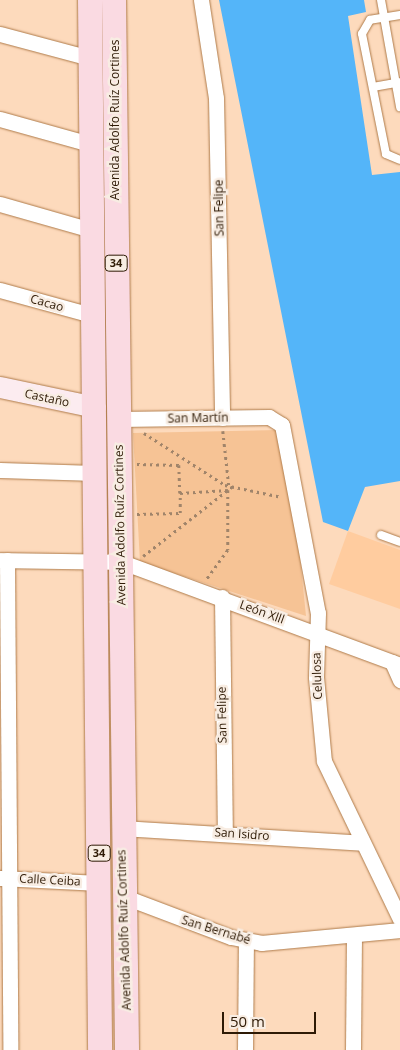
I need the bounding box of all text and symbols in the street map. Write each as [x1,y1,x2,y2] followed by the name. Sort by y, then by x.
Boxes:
[108,40,122,200] street label: Avenida Adolfo Ruíz Cortines
[211,179,227,237] street label: San Felipe
[104,254,128,272] road number: 34
[29,291,65,315] street label: Cacao
[23,386,71,410] street label: Castaño
[168,410,228,426] street label: San Martín
[111,445,129,605] street label: Avenida Adolfo Ruíz Cortines
[238,597,286,627] street label: León Xlll
[309,652,325,700] street label: Celulosa
[214,686,230,744] street label: San Felipe
[214,825,270,843] street label: San Isidro
[86,844,112,861] road number: 34
[114,849,134,1011] street label: Avenida Adolfo Ruíz Cortines
[19,871,81,889] street label: Calle Ceiba
[180,913,252,947] street label: San Bernabé
[225,1002,319,1034] scale bar
[230,1011,265,1031] text: 50 m

